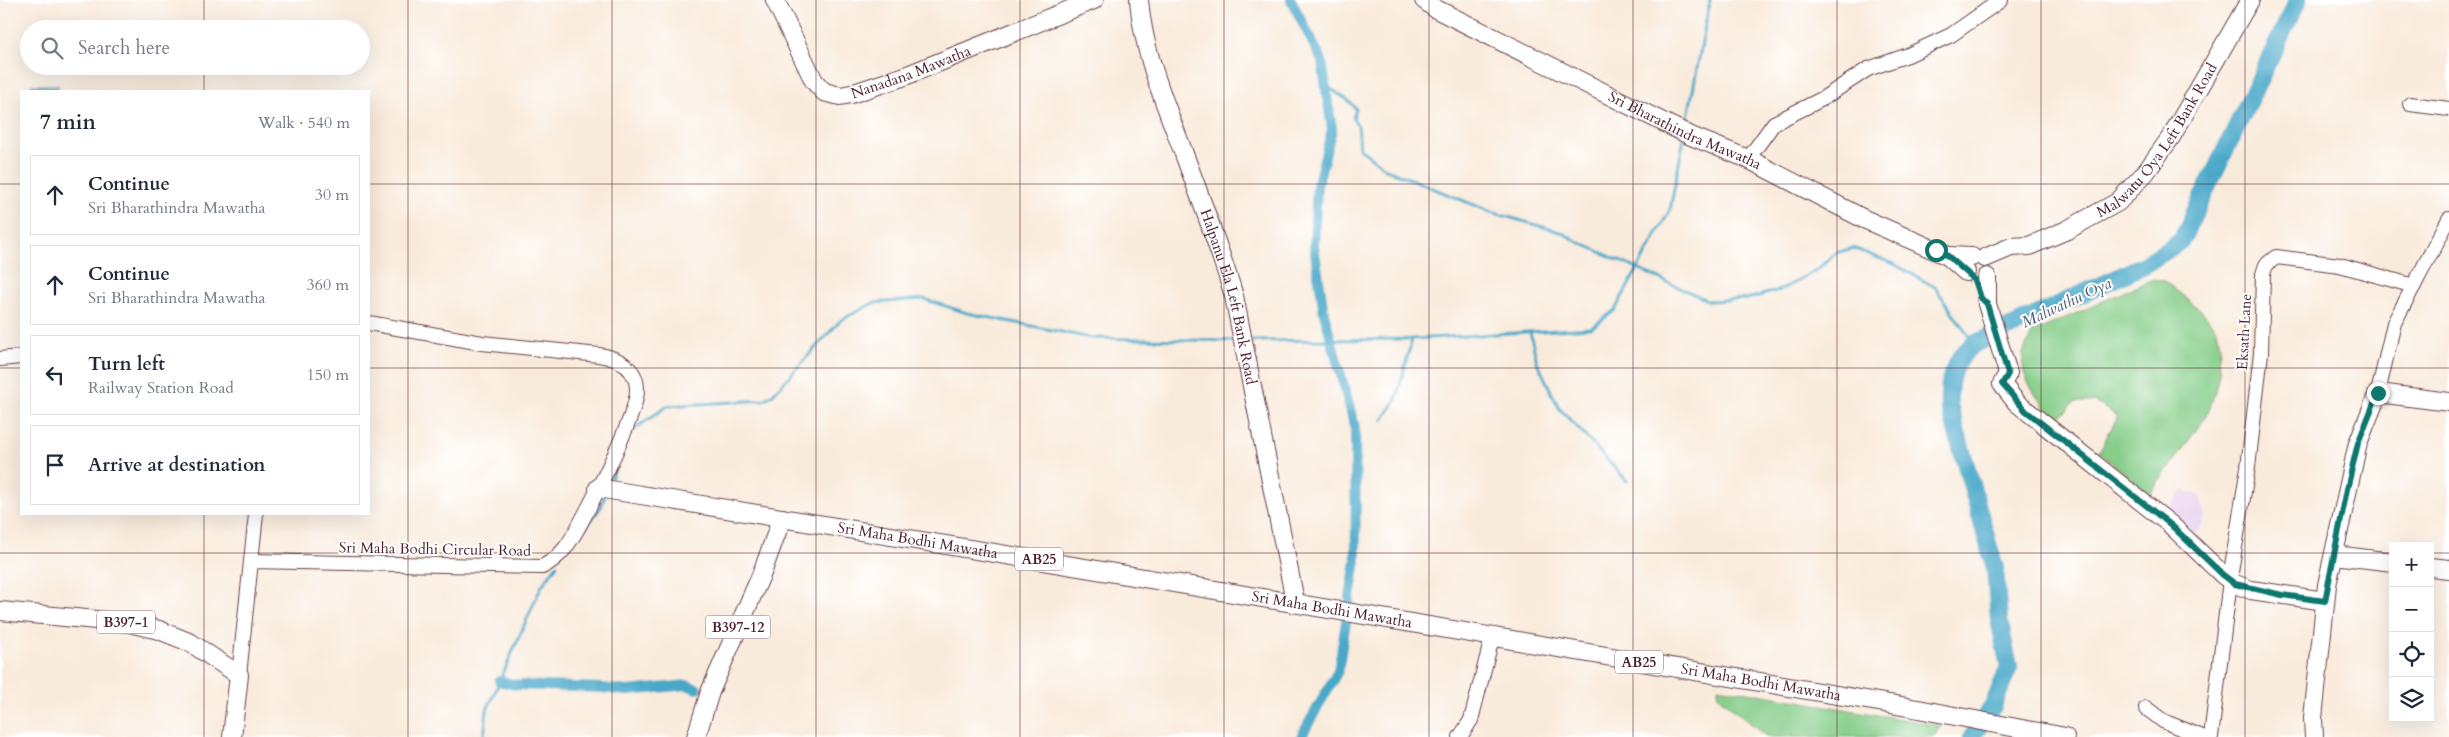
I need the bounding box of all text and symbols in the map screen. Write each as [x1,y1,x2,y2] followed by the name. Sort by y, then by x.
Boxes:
[20,20,370,75] search box
[38,34,66,62] icon: search
[78,35,170,61] text: Search here
[848,40,974,103] street label: Nanadana Mawatha
[2093,59,2222,222] street label: Malwatu Oya Left Bank Road
[1605,86,1765,175] street label: Sri Bharathindra Mawatha
[40,108,96,137] text: 7 min
[258,112,350,134] text: Walk · 540 m
[88,171,170,197] text: Continue
[41,181,69,209] icon: ahead
[315,184,349,206] text: 30 m
[88,197,265,219] text: Sri Bharathindra Mawatha
[1195,206,1261,386] street label: Halpanu Ela Left Bank Road
[1925,239,1948,262] route start
[88,261,170,287] text: Continue
[41,271,69,299] icon: ahead
[2018,272,2115,333] water label: Malwathu Oya
[307,274,349,296] text: 360 m
[88,287,265,309] text: Sri Bharathindra Mawatha
[2232,293,2256,371] street label: Eksath Lane
[88,351,165,377] text: Turn left
[41,361,69,389] icon: left
[307,364,349,386] text: 150 m
[88,377,234,399] text: Railway Station Road
[2367,382,2390,405] route end
[41,451,69,479] icon: arrive
[88,452,265,478] text: Arrive at destination
[836,517,1000,563] street label: Sri Maha Bodhi Mawatha
[339,537,531,561] street label: Sri Maha Bodhi Circular Road
[2389,542,2434,722] map controls
[2389,542,2434,587] button: +
[1015,548,1063,570] road number: AB25
[1251,586,1414,633] street label: Sri Maha Bodhi Mawatha
[2389,587,2434,632] button: −
[97,610,155,634] road number: B397-1
[706,616,770,638] road number: B397-12
[2389,632,2434,677] button: locate
[1615,650,1663,674] road number: AB25
[1679,658,1843,705] street label: Sri Maha Bodhi Mawatha
[2389,677,2434,722] button: layers

